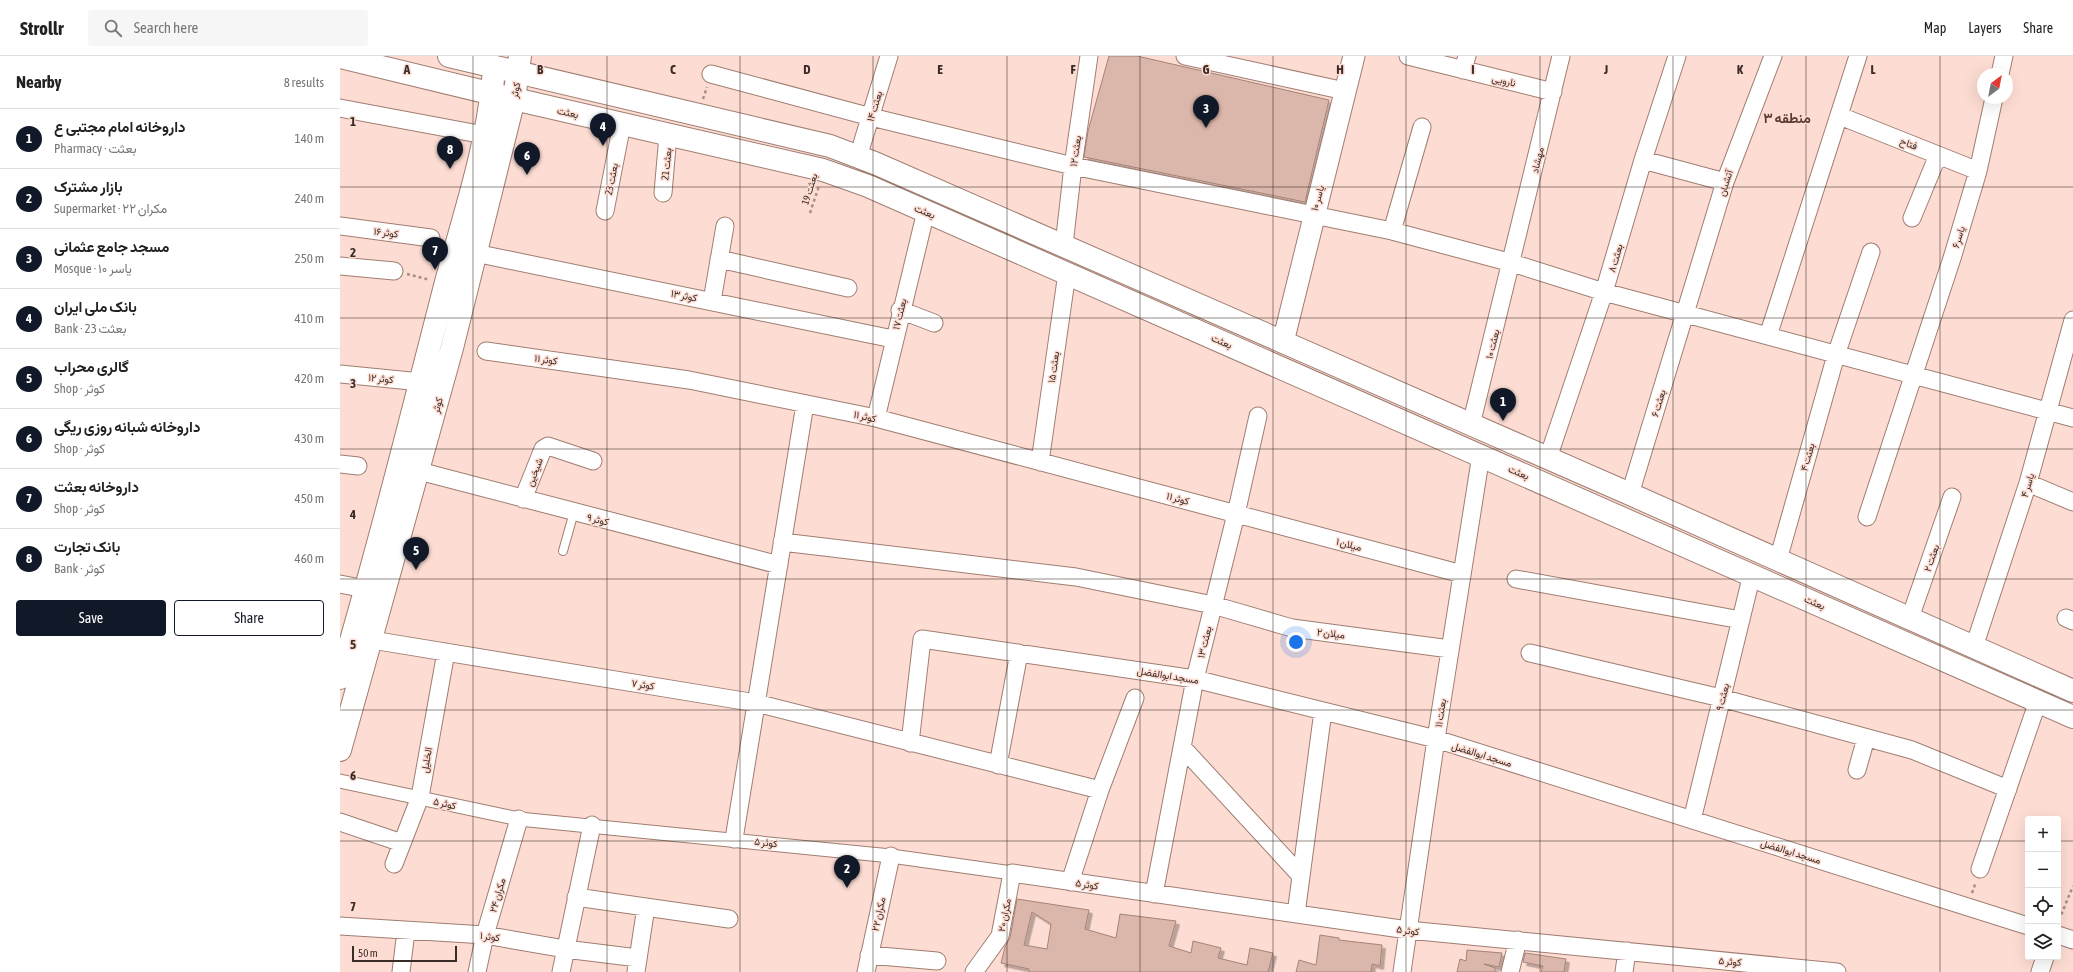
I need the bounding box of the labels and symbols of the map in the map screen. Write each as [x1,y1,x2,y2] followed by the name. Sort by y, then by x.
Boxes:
[403,62,411,77] text: A
[537,62,544,77] text: B
[670,62,676,77] text: C
[803,62,811,77] text: D
[937,62,943,77] text: E
[1070,62,1076,77] text: F
[1203,62,1210,77] text: G
[1336,62,1344,77] text: H
[1471,62,1475,77] text: I
[1603,62,1608,77] text: J
[1737,62,1744,77] text: K
[1870,62,1876,77] text: L
[1977,68,2013,104] north arrow
[1491,72,1517,90] street label: نارویی
[509,81,523,100] street label: کوثر
[865,89,885,123] street label: بعثت ۱۴
[1193,95,1219,128] pin: 3
[556,105,580,121] street label: بعثت
[1763,110,1811,126] district label: منطقه ۳
[590,113,616,146] pin: 4
[350,114,356,129] text: 1
[1068,135,1084,167] street label: بعثت ۱۲
[1898,135,1919,153] street label: فتاح
[437,136,463,169] pin: 8
[514,142,540,175] pin: 6
[1529,146,1547,174] street label: مهشاد
[659,147,675,181] street label: بعثت 21
[603,162,621,196] street label: بعثت 23
[1716,168,1736,198] street label: آتشبان
[799,172,820,207] street label: بعثت 19
[1309,184,1327,212] street label: یاسر ۱۰
[912,202,937,222] street label: بعثت
[1950,225,1968,250] street label: یاسر۶
[373,226,400,241] street label: کوثر ۱۶
[422,237,448,270] pin: 7
[1606,243,1626,274] street label: بعثت ۸
[350,245,356,260] text: 2
[670,288,699,305] street label: کوثر ۱۳
[890,297,910,331] street label: بعثت ۱۷
[1484,328,1502,360] street label: بعثت ۱۰
[1209,332,1234,352] street label: بعثت
[1046,351,1062,384] street label: بعثت ۱۵
[534,352,559,368] street label: کوثر ۱۱
[368,372,395,386] street label: کوثر ۱۲
[350,376,356,391] text: 3
[1490,388,1516,421] pin: 1
[1649,388,1669,418] street label: بعثت ۶
[430,396,446,415] street label: کوثر
[852,409,878,425] street label: کوثر ۱۱
[1798,442,1818,473] street label: بعثت ۴
[524,456,546,488] street label: شیخین
[1506,463,1531,483] street label: بعثت
[2019,472,2037,499] street label: یاسر ۴
[1165,490,1191,508] street label: کوثر ۱۱
[349,507,356,522] text: 4
[586,511,610,529] street label: کوثر ۹
[1335,536,1363,554] street label: میلان ۱
[403,537,429,570] pin: 5
[1922,543,1942,574] street label: بعثت ۲
[1802,593,1827,613] street label: بعثت
[1195,625,1215,659] street label: بعثت ۱۳
[1316,626,1346,642] street label: میلان ۲
[1286,632,1306,652] your location
[350,637,356,652] text: 5
[1136,665,1200,687] street label: مسجد ابوالفضل
[631,677,656,693] street label: کوثر ۷
[1714,682,1732,712] street label: بعثت ۹
[1433,698,1449,728] street label: بعثت ۱۱
[1450,740,1513,770] street label: مسجد ابوالفضل
[419,746,435,774] street label: الخلیل
[350,768,356,783] text: 6
[432,796,458,812] street label: کوثر ۵
[754,836,779,850] street label: کوثر ۵
[1759,837,1822,867] street label: مسجد ابوالفضل
[834,855,860,888] pin: 2
[487,877,509,914] street label: مکران ۲۴
[1075,877,1100,893] street label: کوثر ۵
[870,896,888,932] street label: مکران ۲۲
[996,898,1014,933] street label: مکران ۲۰
[350,899,356,914] text: 7
[1396,924,1421,938] street label: کوثر ۵
[479,930,501,944] street label: کوثر ۱
[352,944,457,963] scale bar
[1718,955,1742,969] street label: کوثر ۵

